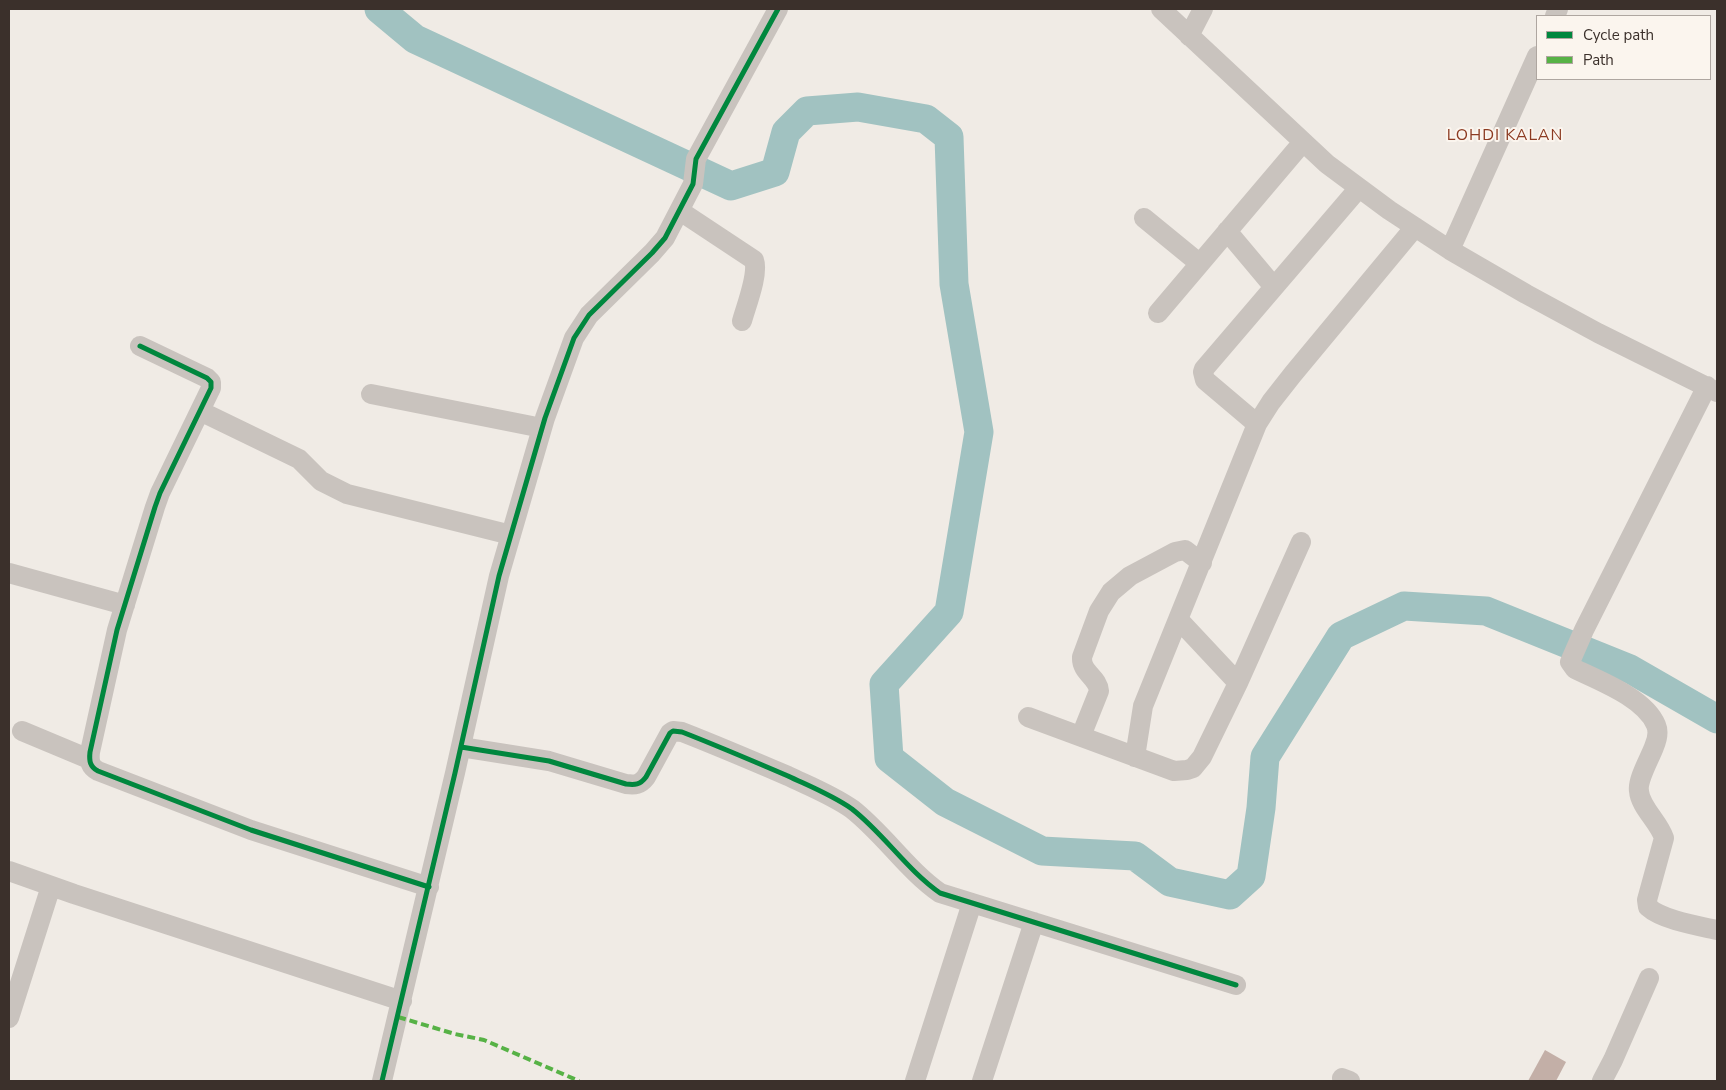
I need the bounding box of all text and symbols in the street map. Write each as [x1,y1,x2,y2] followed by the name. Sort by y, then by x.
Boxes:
[1536,15,1711,80] legend
[1583,25,1654,45] text: Cycle path
[1583,50,1614,70] text: Path
[1445,126,1565,146] district label: LOHDI KALAN

